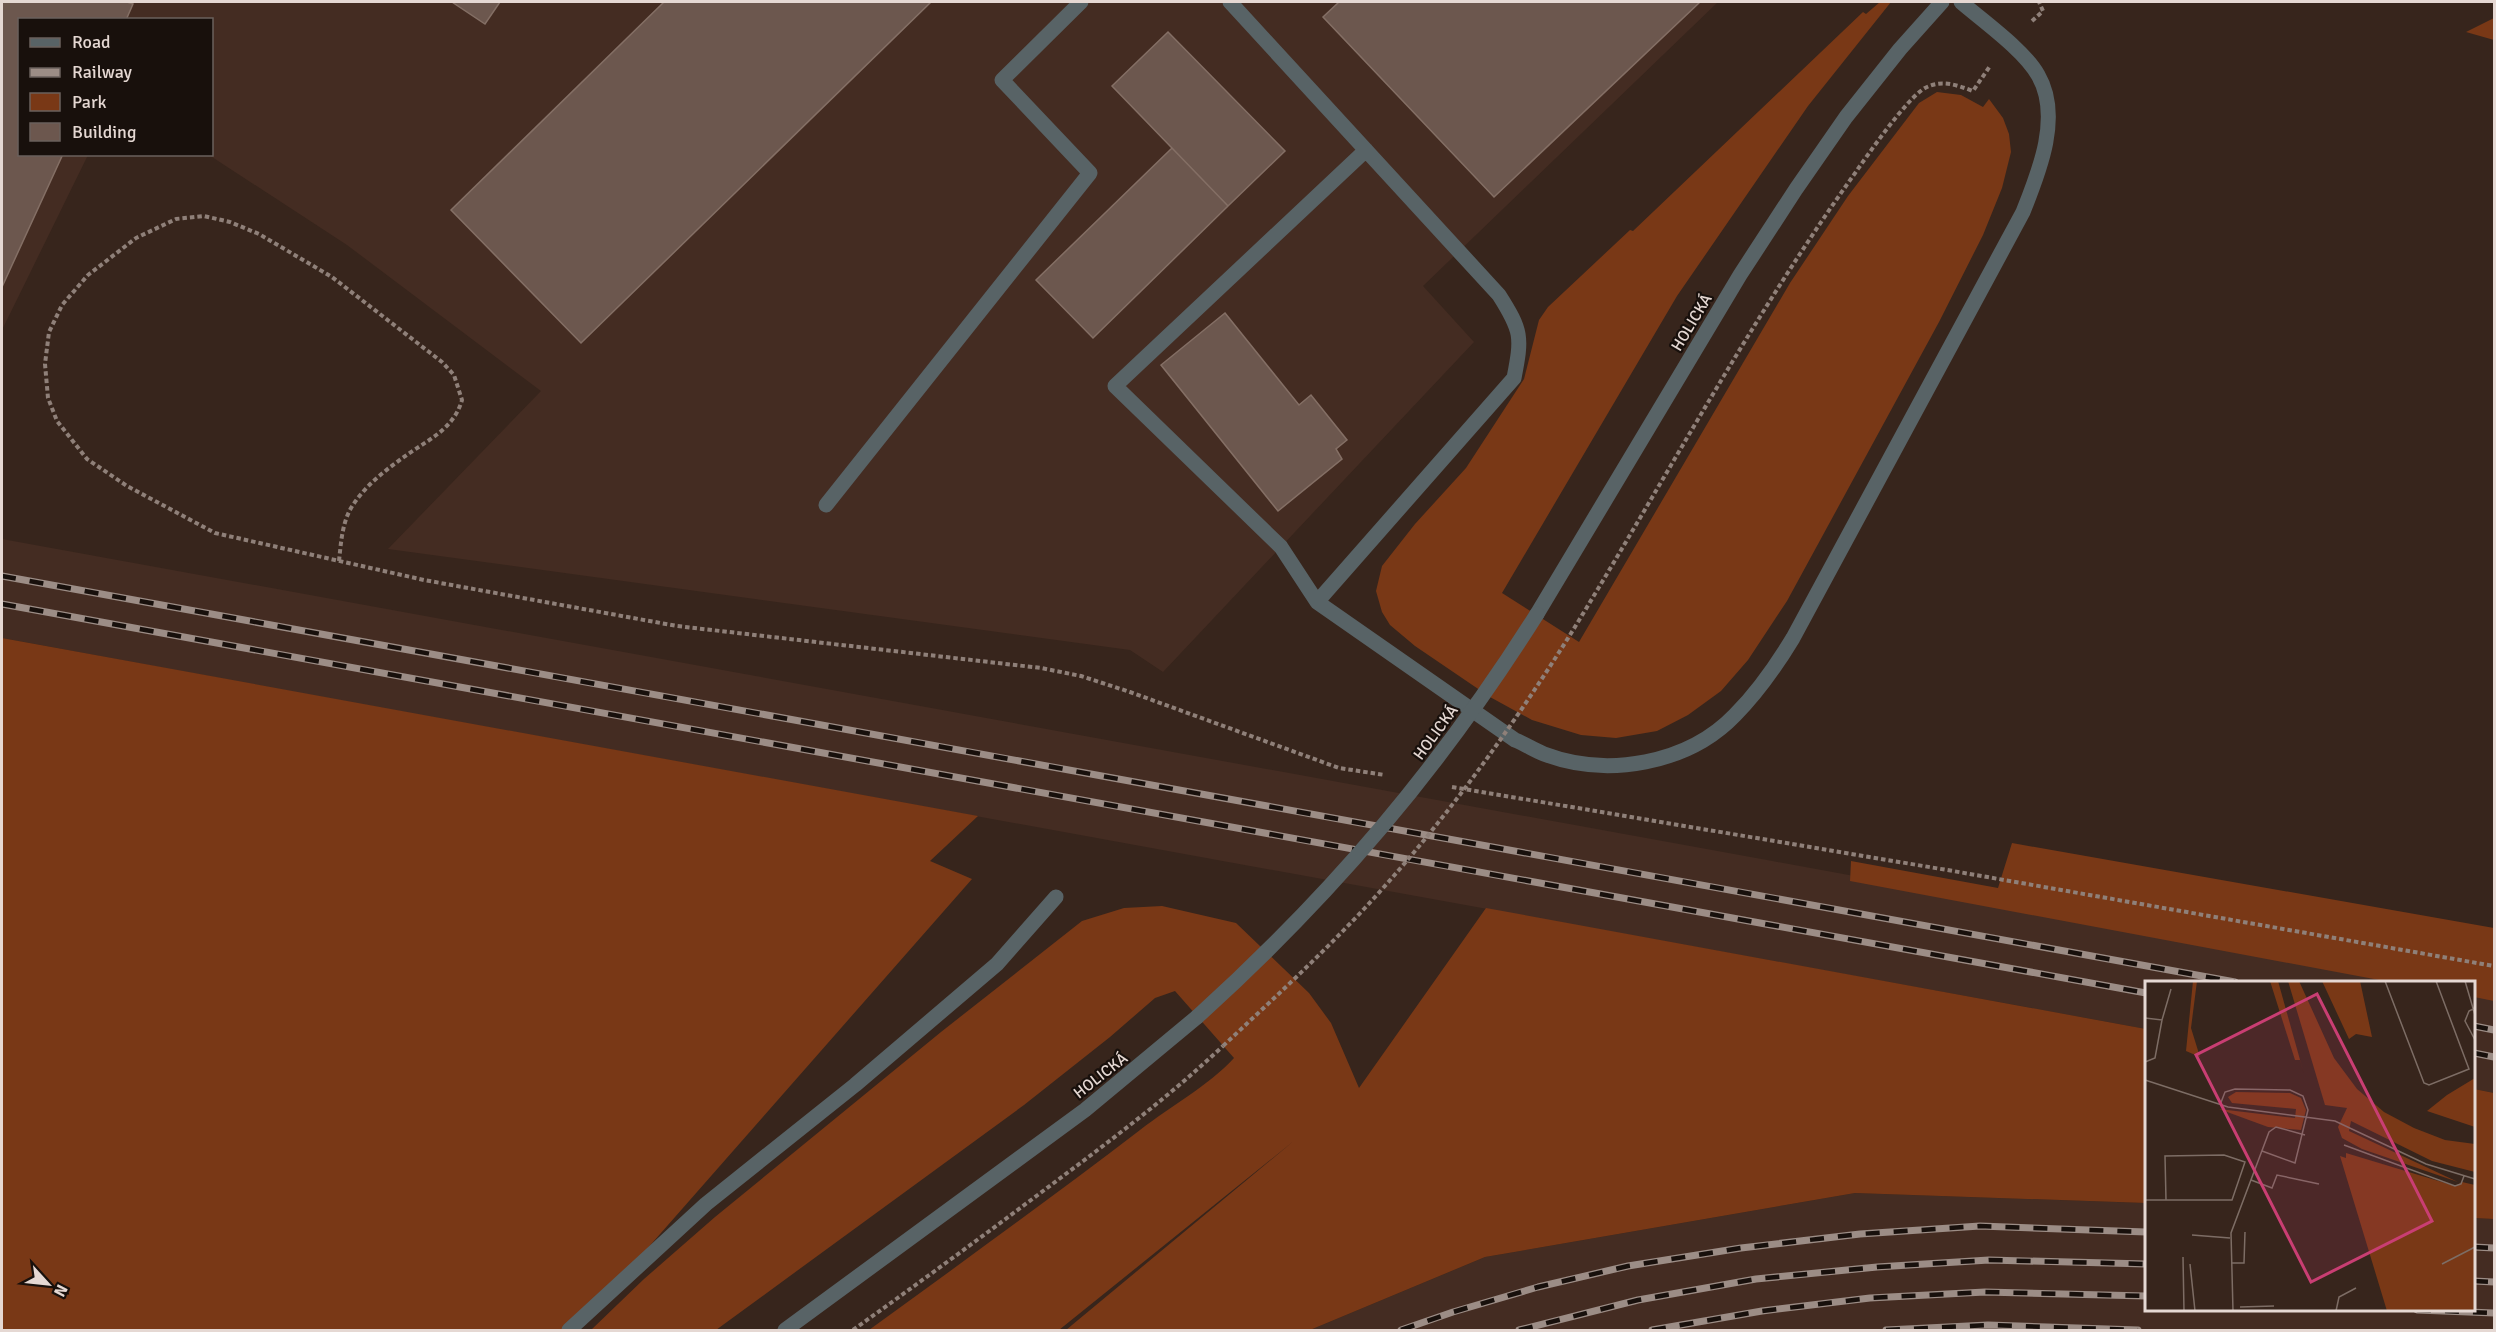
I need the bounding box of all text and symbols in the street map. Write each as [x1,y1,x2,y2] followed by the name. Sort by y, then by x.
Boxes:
[18,18,213,156] legend
[72,31,111,53] text: Road
[72,61,133,83] text: Railway
[72,91,107,113] text: Park
[72,121,136,143] text: Building
[1667,290,1717,355] street label: HOLICKÁ
[1409,701,1463,764] street label: HOLICKÁ
[2145,981,2475,1311] inset map
[1070,1048,1132,1103] street label: HOLICKÁ
[18,1254,78,1314] north arrow
[49,1281,72,1300] text: N

